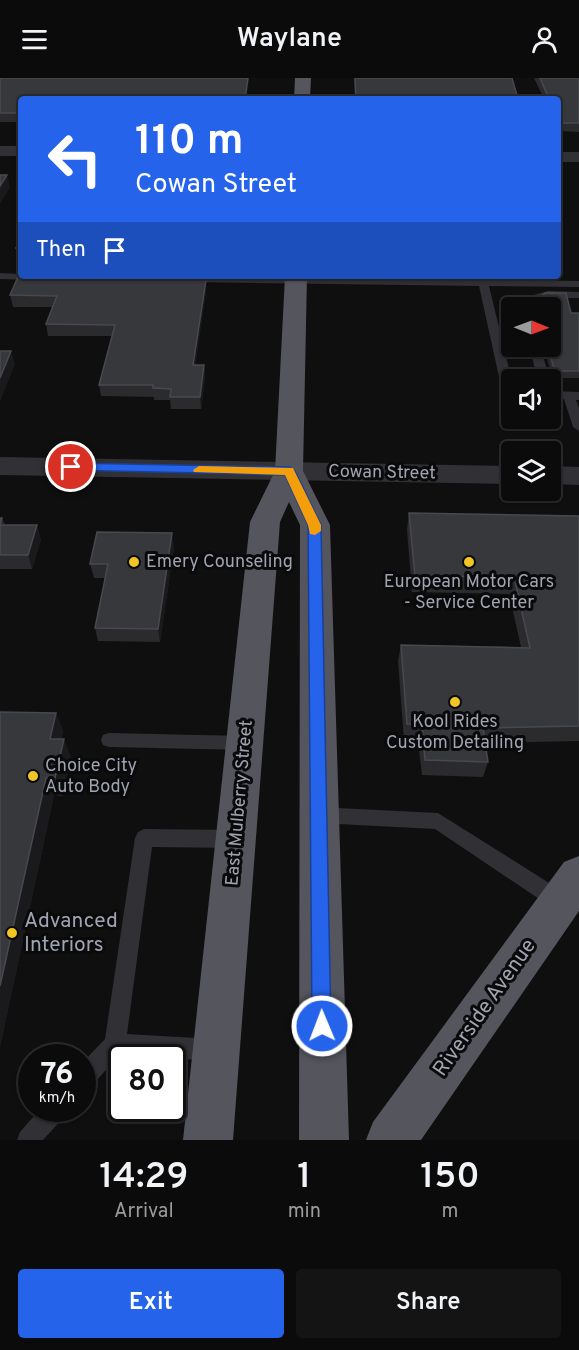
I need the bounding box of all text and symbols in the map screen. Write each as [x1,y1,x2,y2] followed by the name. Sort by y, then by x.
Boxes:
[237,22,342,56] text: Waylane
[18,23,51,56] icon: menu
[528,23,561,56] icon: person
[135,116,244,169] text: 110 m
[36,120,114,198] icon: left
[135,168,297,202] text: Cowan Street
[98,234,131,267] icon: arrive
[36,237,86,264] text: Then
[501,297,561,357] north arrow
[501,297,561,501] map controls
[501,369,561,429] button: sound
[45,441,96,492] pin
[501,441,561,501] button: layers
[54,450,87,483] icon: arrive
[328,461,436,485] street label: Cowan Street
[146,551,293,574] place label: Emery Counseling
[127,555,141,569] marker: Emery Counseling
[462,555,476,569] marker: European Motor Cars - Service Center
[384,571,554,615] place label: European Motor Cars - Service Center
[448,695,462,709] marker: Kool Rides Custom Detailing
[386,711,524,755] place label: Kool Rides Custom Detailing
[221,719,259,887] street label: East Mulberry Street
[45,755,137,799] place label: Choice City Auto Body
[26,769,40,783] marker: Choice City Auto Body
[24,908,118,959] place label: Advanced Interiors
[5,926,19,940] marker: Advanced Interiors
[427,934,543,1082] street label: Riverside Avenue
[290,994,354,1058] position arrow
[108,1044,186,1122] speed limit sign: 80
[40,1057,74,1094] text: 76
[39,1089,75,1108] text: km/h
[99,1155,188,1201] text: 14:29
[297,1155,311,1201] text: 1
[420,1155,480,1201] text: 150
[114,1199,174,1225] text: Arrival
[288,1199,321,1225] text: min
[441,1199,458,1225] text: m
[18,1269,284,1338] button: Exit
[296,1269,561,1338] button: Share

